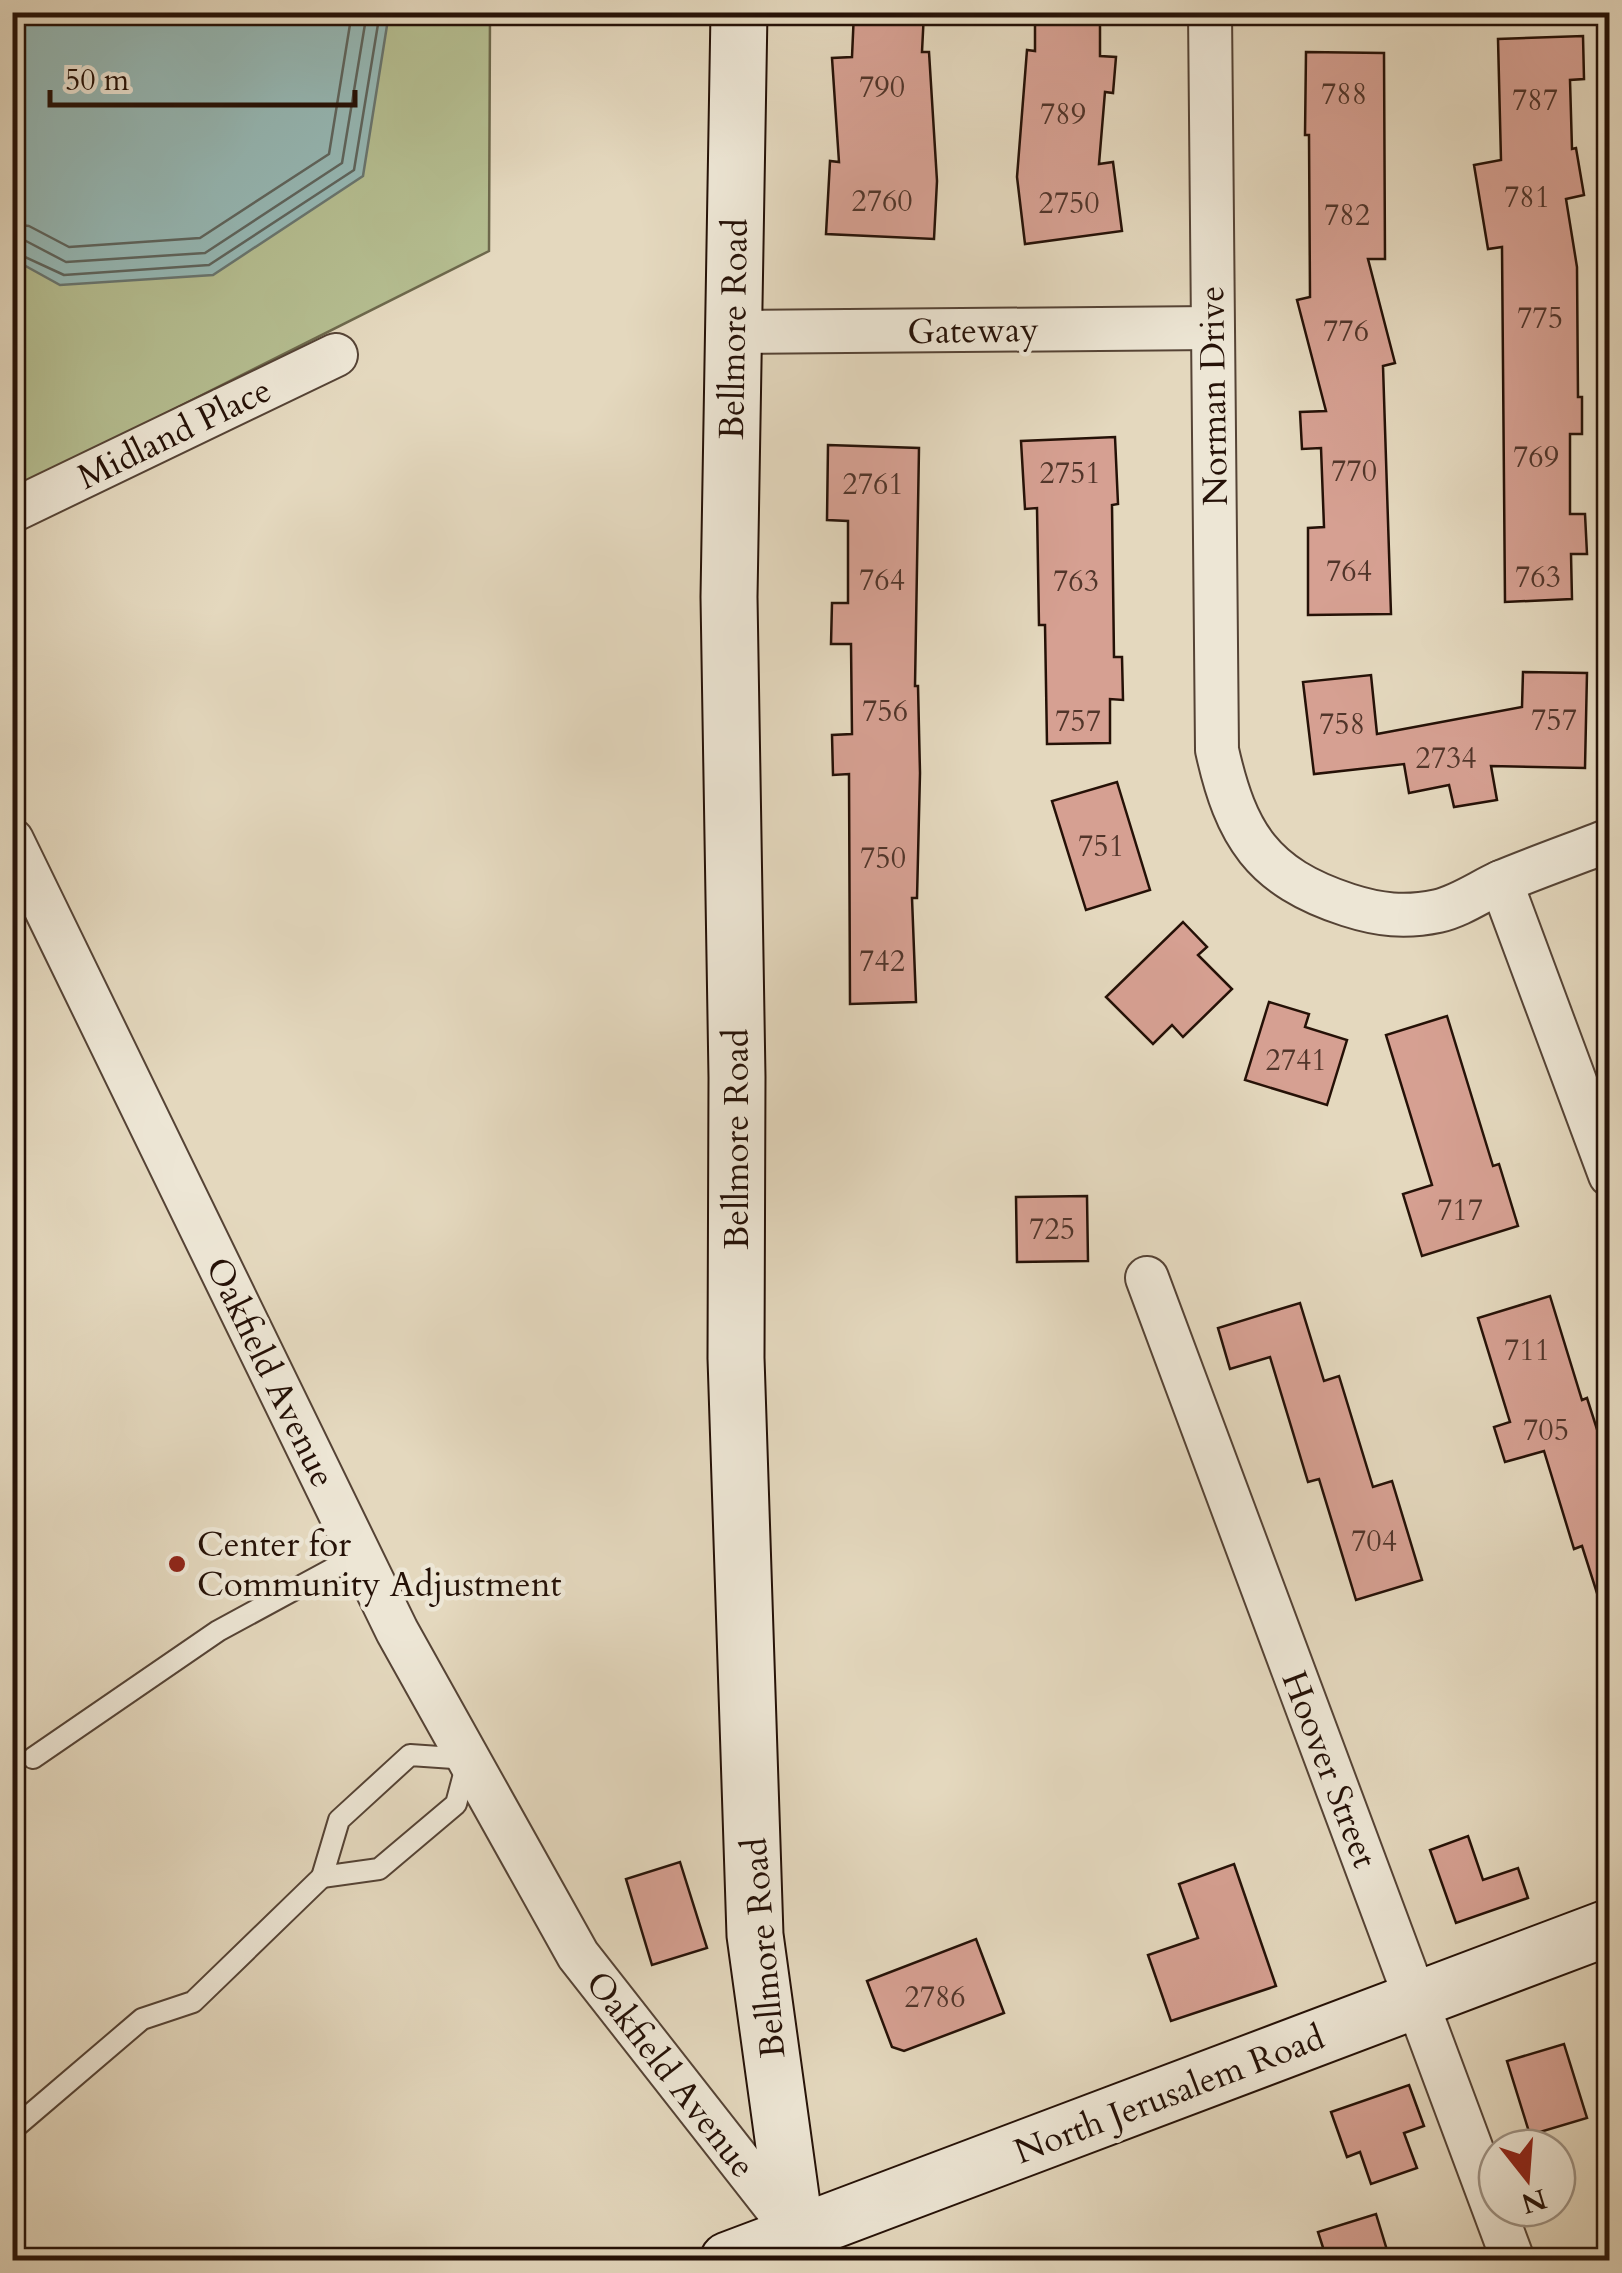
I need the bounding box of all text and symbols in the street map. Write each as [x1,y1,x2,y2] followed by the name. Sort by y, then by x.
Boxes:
[50,45,355,107] scale bar
[65,60,130,101] text: 50 m
[859,67,905,108] house number: 790
[1321,74,1367,115] house number: 788
[1512,80,1558,121] house number: 787
[1040,94,1086,135] house number: 789
[1504,177,1550,218] house number: 781
[851,181,913,222] house number: 2760
[1038,183,1100,224] house number: 2750
[1324,195,1370,236] house number: 782
[708,218,760,440] street label: Bellmore Road
[1188,285,1240,506] street label: Norman Drive
[1517,298,1563,339] house number: 775
[907,306,1040,356] street label: Gateway
[1323,311,1369,352] house number: 776
[70,366,279,501] street label: Midland Place
[1513,437,1559,478] house number: 769
[1331,451,1377,492] house number: 770
[1039,453,1101,494] house number: 2751
[842,464,904,505] house number: 2761
[1326,551,1372,592] house number: 764
[1515,557,1561,598] house number: 763
[859,560,905,601] house number: 764
[1053,561,1099,602] house number: 763
[862,691,908,732] house number: 756
[1531,700,1577,741] house number: 757
[1055,701,1101,742] house number: 757
[1319,704,1365,745] house number: 758
[1415,738,1477,779] house number: 2734
[1078,826,1124,867] house number: 751
[860,838,906,879] house number: 750
[859,941,905,982] house number: 742
[713,1028,761,1250] street label: Bellmore Road
[1265,1040,1327,1081] house number: 2741
[1437,1190,1483,1231] house number: 717
[1029,1209,1075,1250] house number: 725
[194,1250,346,1495] street label: Oakfield Avenue
[1504,1330,1550,1371] house number: 711
[1523,1410,1569,1451] house number: 705
[197,1521,562,1609] place label: Center for Community Adjustment
[1351,1521,1397,1562] house number: 704
[166,1553,188,1575] marker: Center for Community Adjustment
[1270,1664,1389,1875] street label: Hoover Street
[730,1835,798,2060] street label: Bellmore Road
[574,1961,766,2188] street label: Oakfield Avenue
[904,1977,966,2018] house number: 2786
[1007,2014,1332,2176] street label: North Jerusalem Road
[1477,2128,1577,2228] north arrow
[1517,2179,1551,2223] text: N

